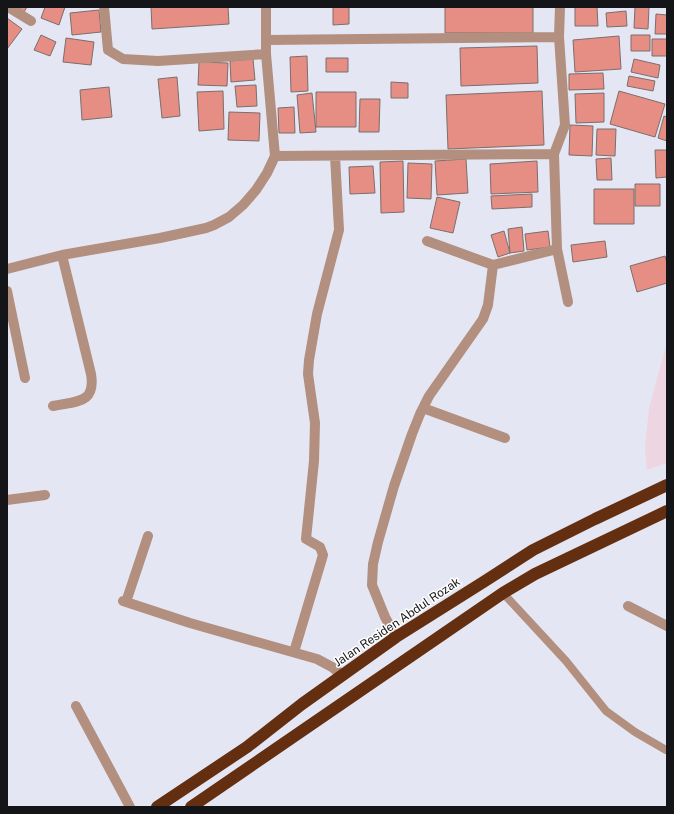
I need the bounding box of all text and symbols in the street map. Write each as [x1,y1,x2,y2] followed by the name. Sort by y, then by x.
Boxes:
[331,574,463,669] street label: Jalan Residen Abdul Rozak

